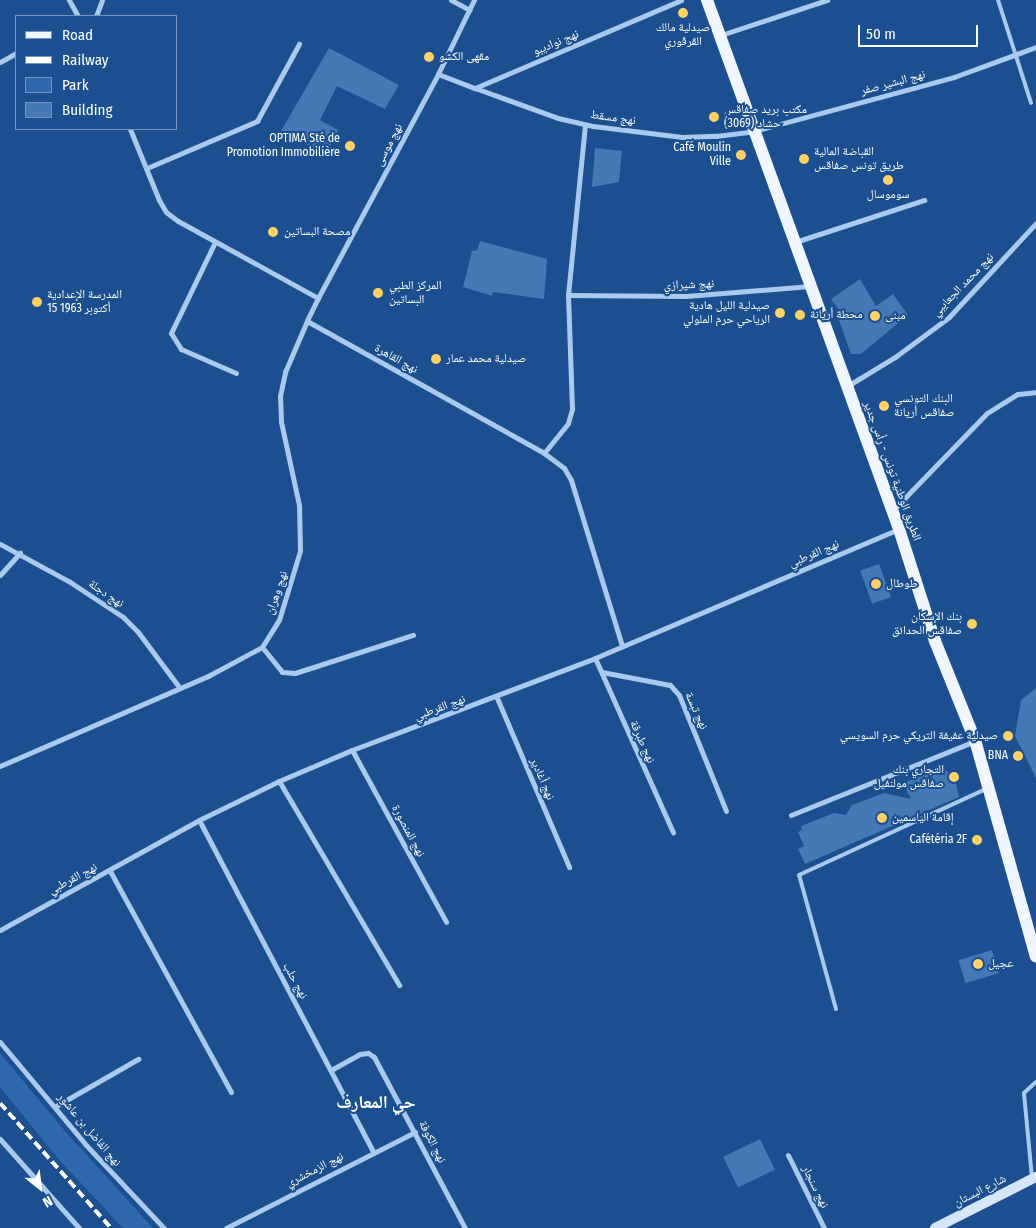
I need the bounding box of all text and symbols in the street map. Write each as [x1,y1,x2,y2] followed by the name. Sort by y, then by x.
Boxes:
[677,7,689,19] marker: صيدلية مالك الڤرڤوري
[15,15,178,130] legend
[861,15,981,47] scale bar
[656,21,710,49] place label: صيدلية مالك الڤرڤوري
[866,25,896,43] text: 50 m
[62,26,93,44] text: Road
[531,27,581,59] street label: نهج نواديبو
[439,50,489,64] place label: مقهى الكشو
[62,51,109,69] text: Railway
[423,51,435,63] marker: مقهى الكشو
[859,67,927,99] street label: نهج البشير صفر
[62,76,89,94] text: Park
[62,101,113,119] text: Building
[724,103,807,131] place label: مكتب بريد صفاقس حشاد (3069)
[589,108,637,128] street label: نهج مسقط
[708,111,720,123] marker: مكتب بريد صفاقس حشاد (3069)
[372,121,406,169] street label: نهج موسى
[227,132,340,160] place label: OPTIMA Sté de Promotion Immobilière
[344,140,356,152] marker: OPTIMA Sté de Promotion Immobilière
[673,141,731,169] place label: Café Moulin Ville
[814,145,904,173] place label: القباضة المالية طريق تونس صفاقس
[735,149,747,161] marker: Café Moulin Ville
[798,153,810,165] marker: القباضة المالية طريق تونس صفاقس
[882,174,894,186] marker: سوموسال
[867,188,909,202] place label: سوموسال
[266,225,280,239] marker: مصحة البساتين
[284,225,350,239] place label: مصحة البساتين
[929,250,997,320] street label: نهج محمد الجعايبي
[663,277,715,293] street label: نهج شيرازي
[389,279,442,307] place label: المركز الطبي البساتين
[371,286,385,300] marker: المركز الطبي البساتين
[47,288,122,316] place label: المدرسة الإعدادية 15 أكتوبر 1963
[31,296,43,308] marker: المدرسة الإعدادية 15 أكتوبر 1963
[683,299,770,327] place label: صيدلية الليل هادية الرياحي حرم الملولي
[774,307,786,319] marker: صيدلية الليل هادية الرياحي حرم الملولي
[810,308,863,322] place label: محطة أريانة
[794,309,806,321] marker: محطة أريانة
[885,309,906,323] place label: مبنى
[869,310,881,322] marker: مبنى
[372,341,420,377] street label: نهج القاهرة
[446,352,526,366] place label: صيدلية محمد عمار
[430,353,442,365] marker: صيدلية محمد عمار
[894,392,955,420] place label: البنك التونسي صفاقس أريانة
[860,399,924,543] street label: الطريق الوطنية تونس - رأس جدير
[878,400,890,412] marker: البنك التونسي صفاقس أريانة
[787,537,841,571] street label: نهج القرطبي
[263,569,291,617] street label: نهج وهران
[86,577,126,611] street label: نهج دجلة
[886,577,918,591] place label: طوطال
[870,578,882,590] marker: طوطال
[892,610,962,638] place label: بنك الإسكان صفاقس الحدائق
[966,618,978,630] marker: بنك الإسكان صفاقس الحدائق
[681,690,711,732] street label: نهج تبسة
[413,692,467,724] street label: نهج القرطبي
[626,718,658,766] street label: نهج طبرقة
[840,729,998,743] place label: صيدلية عفيفة التريكي حرم السويسي
[1002,730,1014,742] marker: صيدلية عفيفة التريكي حرم السويسي
[988,749,1008,763] place label: BNA
[1012,750,1024,762] marker: BNA
[527,756,557,802] street label: نهج أغادير
[874,763,944,791] place label: التجاري بنك صفاقس مولنفيل
[948,771,960,783] marker: التجاري بنك صفاقس مولنفيل
[388,802,428,860] street label: نهج المنصورة
[892,811,954,825] place label: إقامة الياسمين
[876,812,888,824] marker: إقامة الياسمين
[910,833,967,847] place label: Cafétéria 2F
[971,834,983,846] marker: Cafétéria 2F
[46,860,100,898] street label: نهج القرطبي
[988,957,1013,971] place label: عجيل
[972,958,984,970] marker: عجيل
[279,960,311,1002] street label: نهج حلب
[54,1090,124,1170] street label: نهج الفاضل بن عاشور
[336,1091,416,1113] district label: حي المعارف
[415,1118,449,1166] street label: نهج الكوفة
[284,1149,346,1191] street label: نهج الزمخشري
[15,1163,65,1213] north arrow
[799,1163,831,1211] street label: نهج سنجار
[951,1172,1009,1210] street label: شارع البستان
[40,1192,55,1211] text: N

